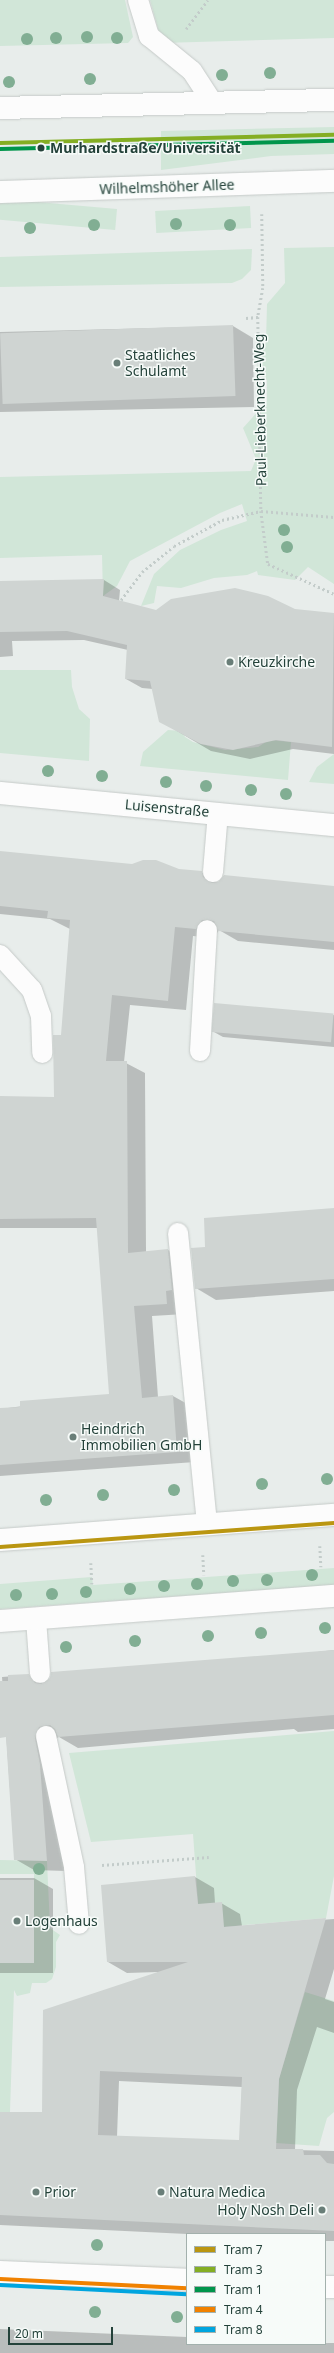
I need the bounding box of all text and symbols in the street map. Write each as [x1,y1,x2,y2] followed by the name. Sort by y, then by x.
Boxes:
[50,140,241,156] place label: Murhardstraße/Universität
[34,141,48,155] marker: Murhardstraße/Universität
[99,176,235,198] street label: Wilhelmshöher Allee
[250,334,270,486] street label: Paul-Lieberknecht-Weg
[125,347,196,380] place label: Staatliches Schulamt
[112,358,122,368] marker: Staatliches Schulamt
[238,654,315,670] place label: Kreuzkirche
[225,657,235,667] marker: Kreuzkirche
[124,796,210,820] street label: Luisenstraße
[81,1421,202,1454] place label: Heindrich Immobilien GmbH
[68,1432,78,1442] marker: Heindrich Immobilien GmbH
[25,1913,98,1929] place label: Logenhaus
[12,1916,22,1926] marker: Logenhaus
[44,2184,76,2200] place label: Prior
[169,2184,266,2200] place label: Natura Medica
[31,2187,41,2197] marker: Prior
[156,2187,166,2197] marker: Natura Medica
[217,2202,314,2218] place label: Holy Nosh Deli
[317,2205,327,2215] marker: Holy Nosh Deli
[186,2233,326,2345] legend
[224,2241,263,2258] text: Tram 7
[224,2261,263,2278] text: Tram 3
[224,2281,263,2298] text: Tram 1
[224,2301,263,2318] text: Tram 4
[10,2319,115,2345] scale bar
[224,2321,263,2338] text: Tram 8
[15,2325,43,2342] text: 20 m

